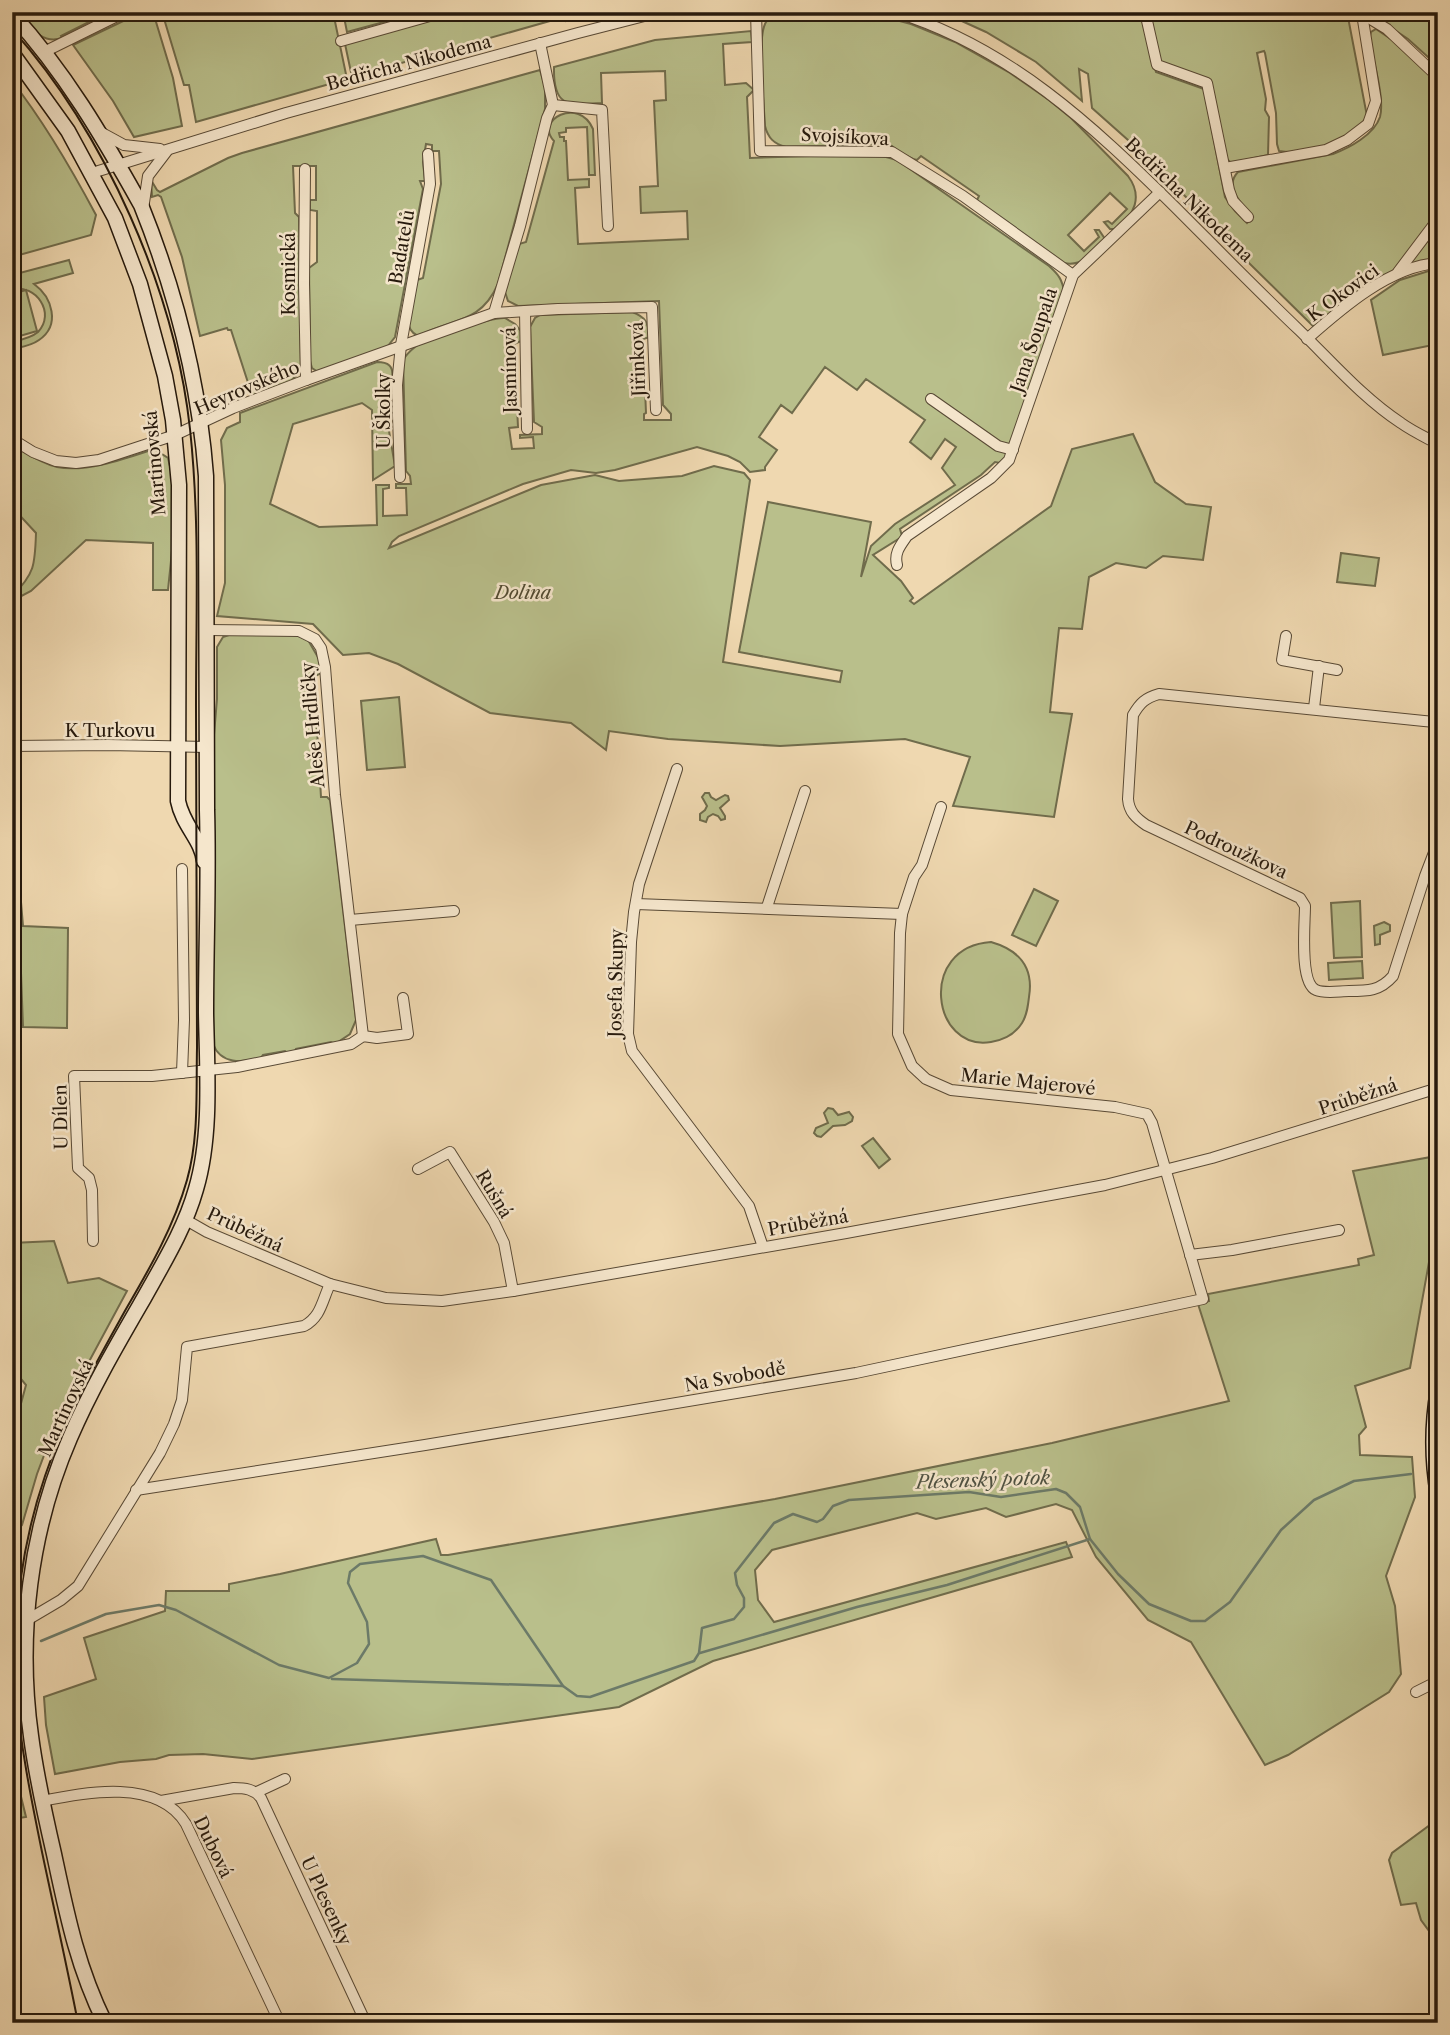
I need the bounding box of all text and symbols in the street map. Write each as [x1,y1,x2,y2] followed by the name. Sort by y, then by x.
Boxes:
[324,30,494,96] street label: Bedřicha Nikodema
[800,124,890,150] street label: Svojsíkova
[1120,133,1258,267] street label: Bedřicha Nikodema
[385,208,419,286] street label: Badatelů
[278,232,300,316] street label: Kosmická
[1303,259,1384,326] street label: K Okovici
[1003,284,1062,398] street label: Jana Šoupala
[626,321,650,400] street label: Jiřinková
[498,326,522,416] street label: Jasmínová
[191,356,303,420] street label: Heyrovského
[371,372,395,449] street label: U Školky
[139,409,171,517] street label: Martinovská
[493,582,552,604] park label: Dolina
[296,660,330,790] street label: Aleše Hrdličky
[65,720,155,742] street label: K Turkovu
[1181,817,1291,884] street label: Podroužkova
[604,928,628,1040] street label: Josefa Skupy
[960,1064,1096,1100] street label: Marie Majerové
[1316,1074,1401,1120] street label: Průběžná
[49,1084,73,1150] street label: U Dílen
[471,1166,517,1223] street label: Rušná
[203,1203,287,1257] street label: Průběžná
[766,1205,851,1241] street label: Průběžná
[34,1355,98,1460] street label: Martinovská
[683,1357,787,1397] street label: Na Svobodě
[914,1466,1051,1494] water label: Plesenský potok
[189,1813,238,1882] street label: Dubová
[296,1853,357,1950] street label: U Plesenky

